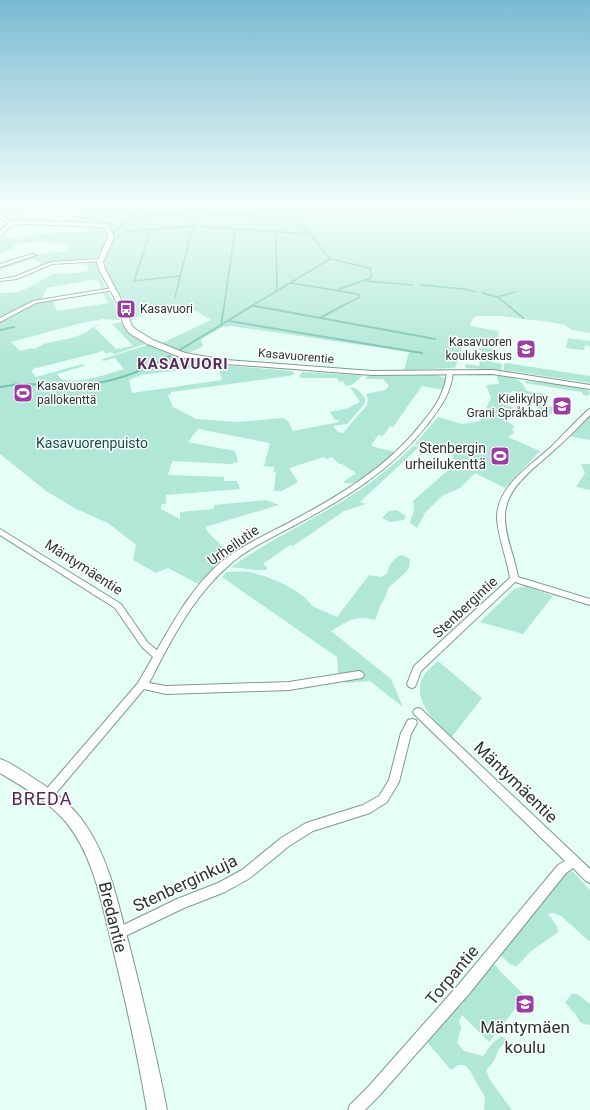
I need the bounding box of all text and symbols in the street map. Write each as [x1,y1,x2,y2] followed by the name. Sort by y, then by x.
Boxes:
[115,298,137,320] bus stop icon: Kasavuori
[140,302,193,316] place label: Kasavuori
[446,335,512,363] place label: Kasavuoren koulukeskus
[515,338,537,360] school or university icon: Kasavuoren koulukeskus
[257,346,335,366] street label: Kasavuorentie
[137,355,229,373] district label: KASAVUORI
[37,379,100,407] place label: Kasavuoren pallokenttä
[12,382,34,404] sports icon: Kasavuoren pallokenttä
[467,392,548,420] place label: Kielikylpy Grani Språkbad
[551,395,573,417] school or university icon: Kielikylpy Grani Språkbad
[36,435,148,451] park label: Kasavuorenpuisto
[405,440,486,472] place label: Stenbergin urheilukenttä
[489,445,511,467] sports icon: Stenbergin urheilukenttä
[204,522,262,568] street label: Urheilutie
[42,536,126,598] street label: Mäntymäentie
[429,573,501,641] street label: Stenbergintie
[470,737,562,827] street label: Mäntymäentie
[12,788,72,809] district label: BREDA
[130,850,240,916] street label: Stenberginkuja
[95,880,131,954] street label: Bredantie
[421,941,483,1009] street label: Torpantie
[514,993,536,1015] school or university icon: Mäntymäen koulu
[480,1017,570,1057] place label: Mäntymäen koulu

